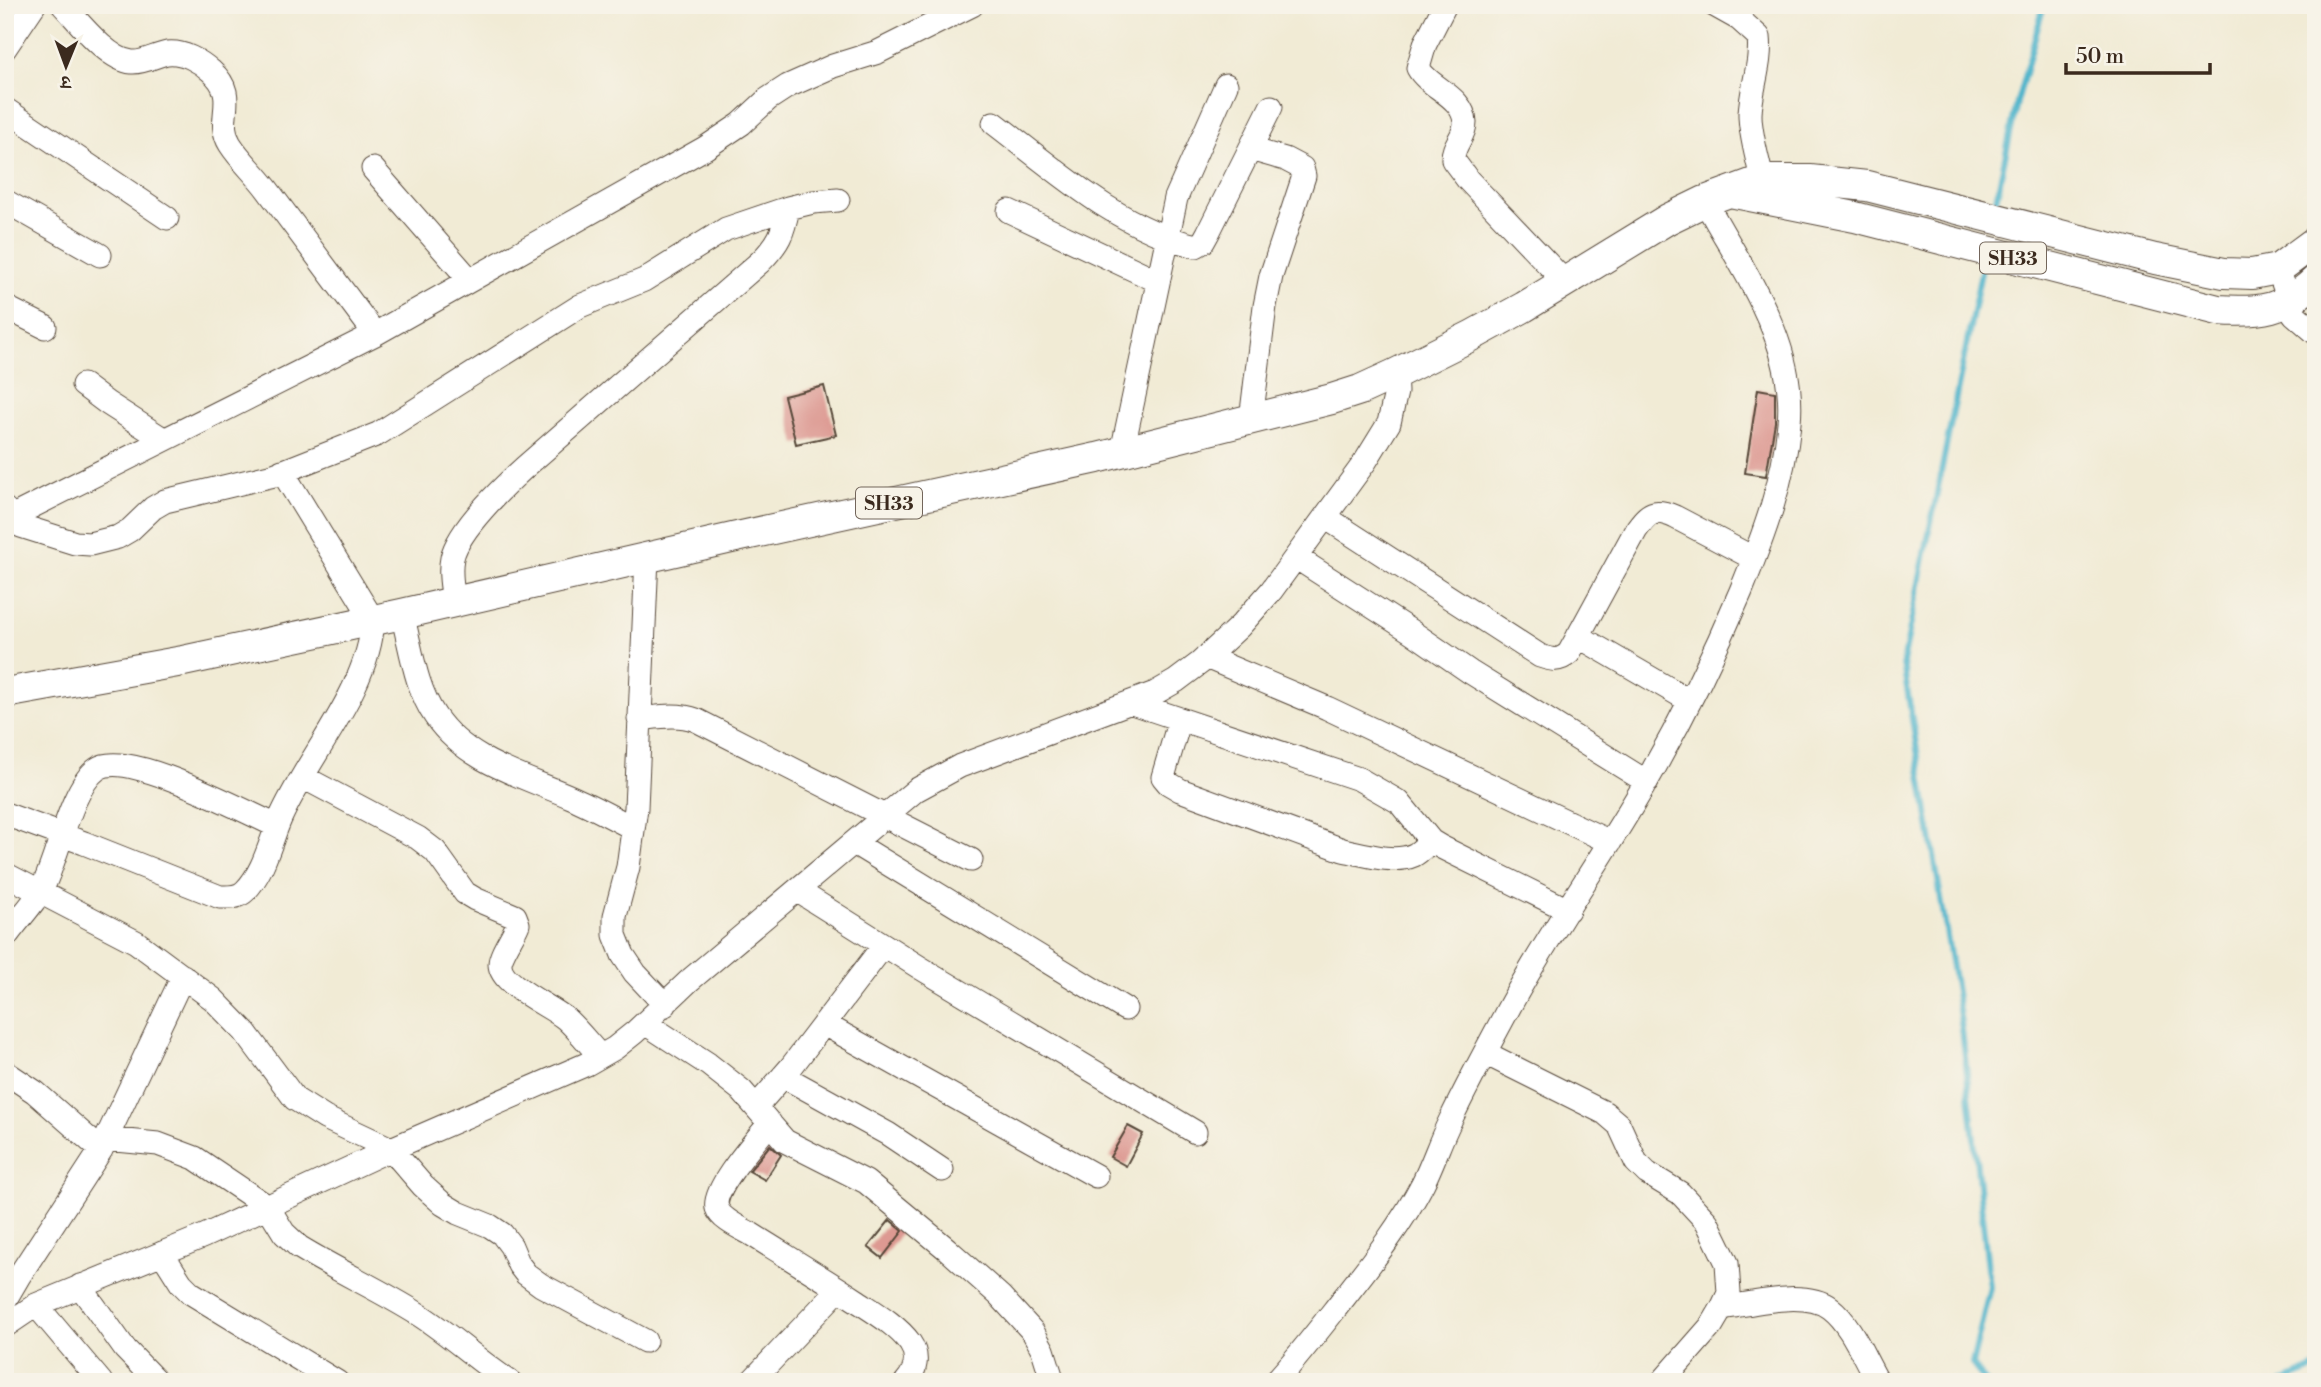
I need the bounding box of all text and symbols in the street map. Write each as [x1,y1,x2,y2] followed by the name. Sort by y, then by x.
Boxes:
[32,32,102,102] north arrow
[2066,32,2209,76] scale bar
[2076,44,2124,70] text: 50 m
[59,70,73,94] text: उ
[1980,242,2046,274] road number: SH33
[856,488,922,518] road number: SH33

